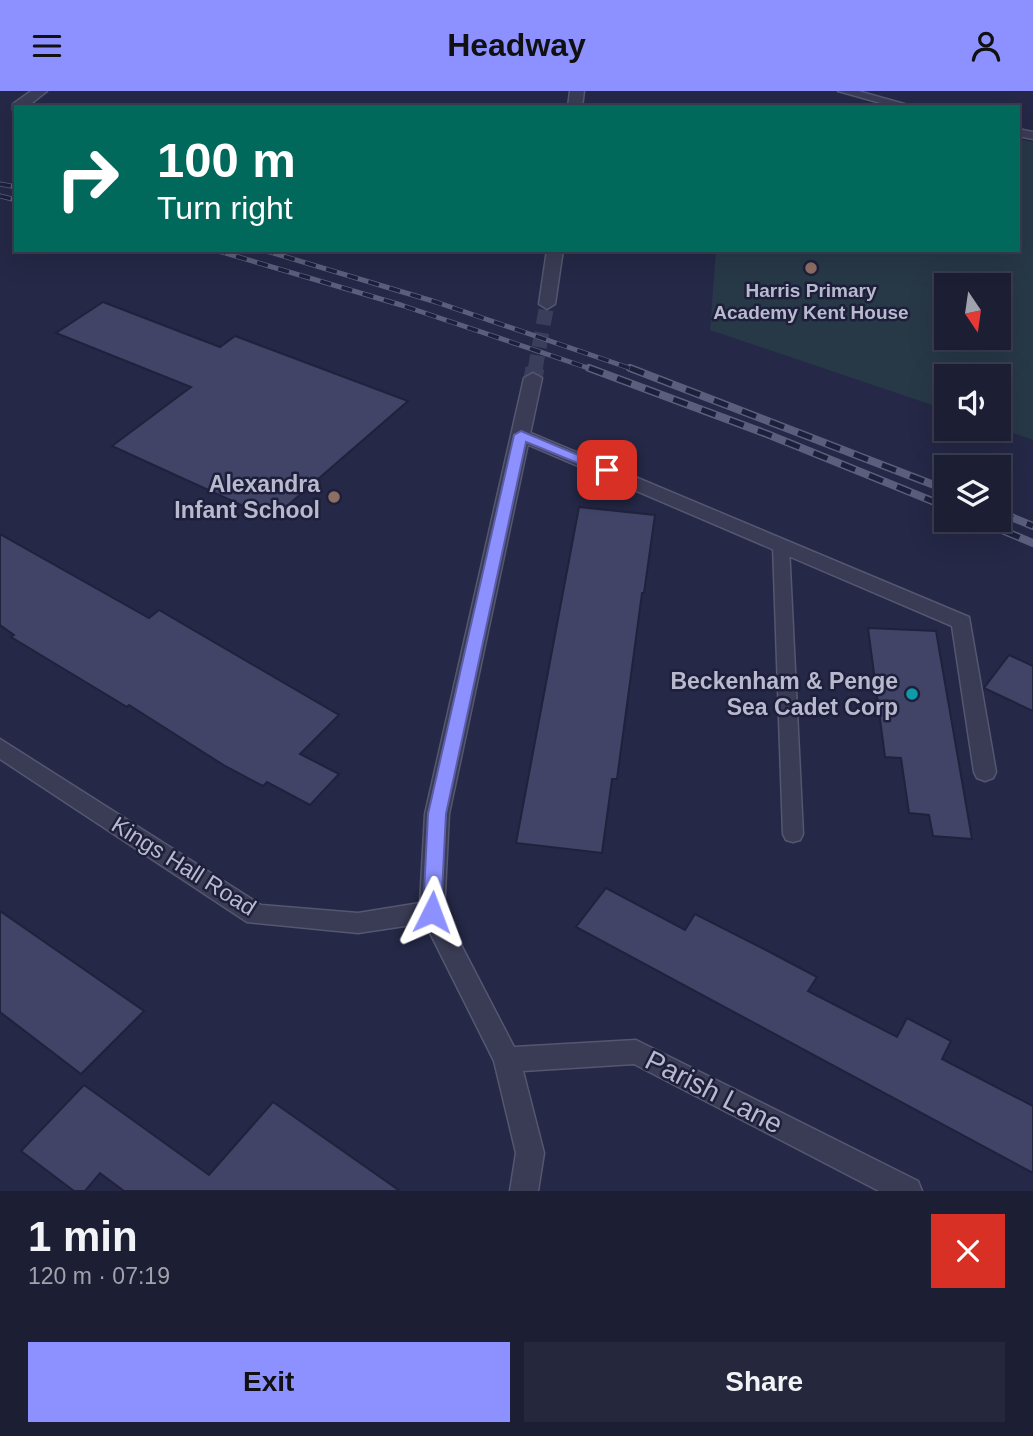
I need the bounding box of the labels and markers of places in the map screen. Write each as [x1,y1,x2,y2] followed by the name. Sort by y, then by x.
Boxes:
[803,260,819,276] marker: Harris Primary Academy Kent House
[713,280,909,323] place label: Harris Primary Academy Kent House
[577,440,637,500] pin
[174,471,320,523] place label: Alexandra Infant School
[326,489,342,505] marker: Alexandra Infant School
[670,668,898,720] place label: Beckenham & Penge Sea Cadet Corp
[904,686,920,702] marker: Beckenham & Penge Sea Cadet Corp

